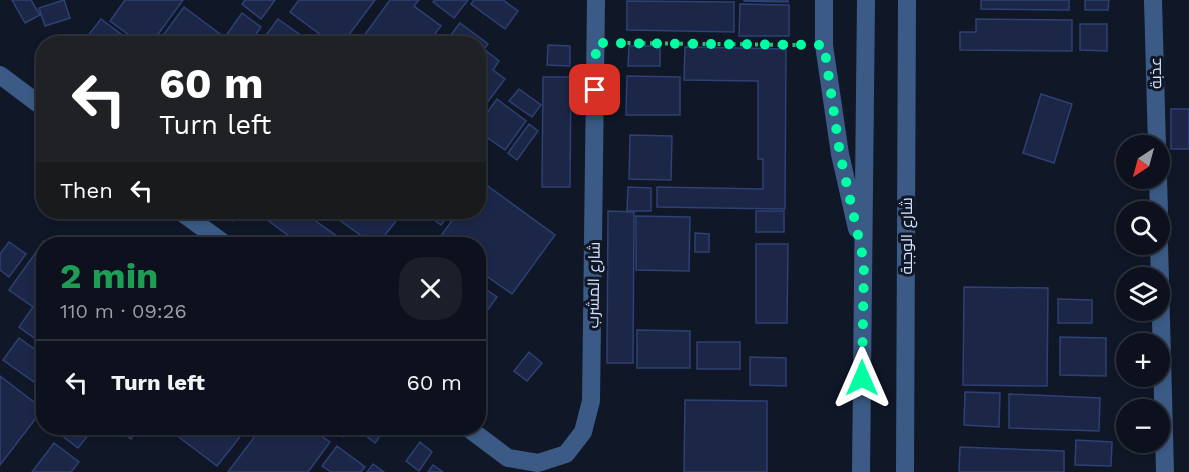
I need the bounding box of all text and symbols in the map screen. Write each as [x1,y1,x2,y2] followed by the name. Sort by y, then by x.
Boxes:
[1146,57,1165,89] street label: عذبة
[159,59,263,108] text: 60 m
[60,60,138,138] icon: left
[569,64,620,115] pin
[578,73,611,106] icon: arrive
[159,109,271,141] text: Turn left
[1116,135,1170,189] north arrow
[1116,135,1170,453] map controls
[125,174,158,207] icon: left
[60,178,113,203] text: Then
[897,197,918,275] street label: شارع الوجبة
[1116,201,1170,255] button: search
[583,241,606,329] street label: شارع المشرب
[60,255,158,297] text: 2 min
[399,257,462,320] button: close
[1116,267,1170,321] button: layers
[60,299,187,323] text: 110 m · 09:26
[1116,333,1170,387] button: +
[830,346,894,410] position arrow
[60,366,93,399] icon: left
[111,370,205,395] text: Turn left
[406,370,462,395] text: 60 m
[1116,399,1170,453] button: −

